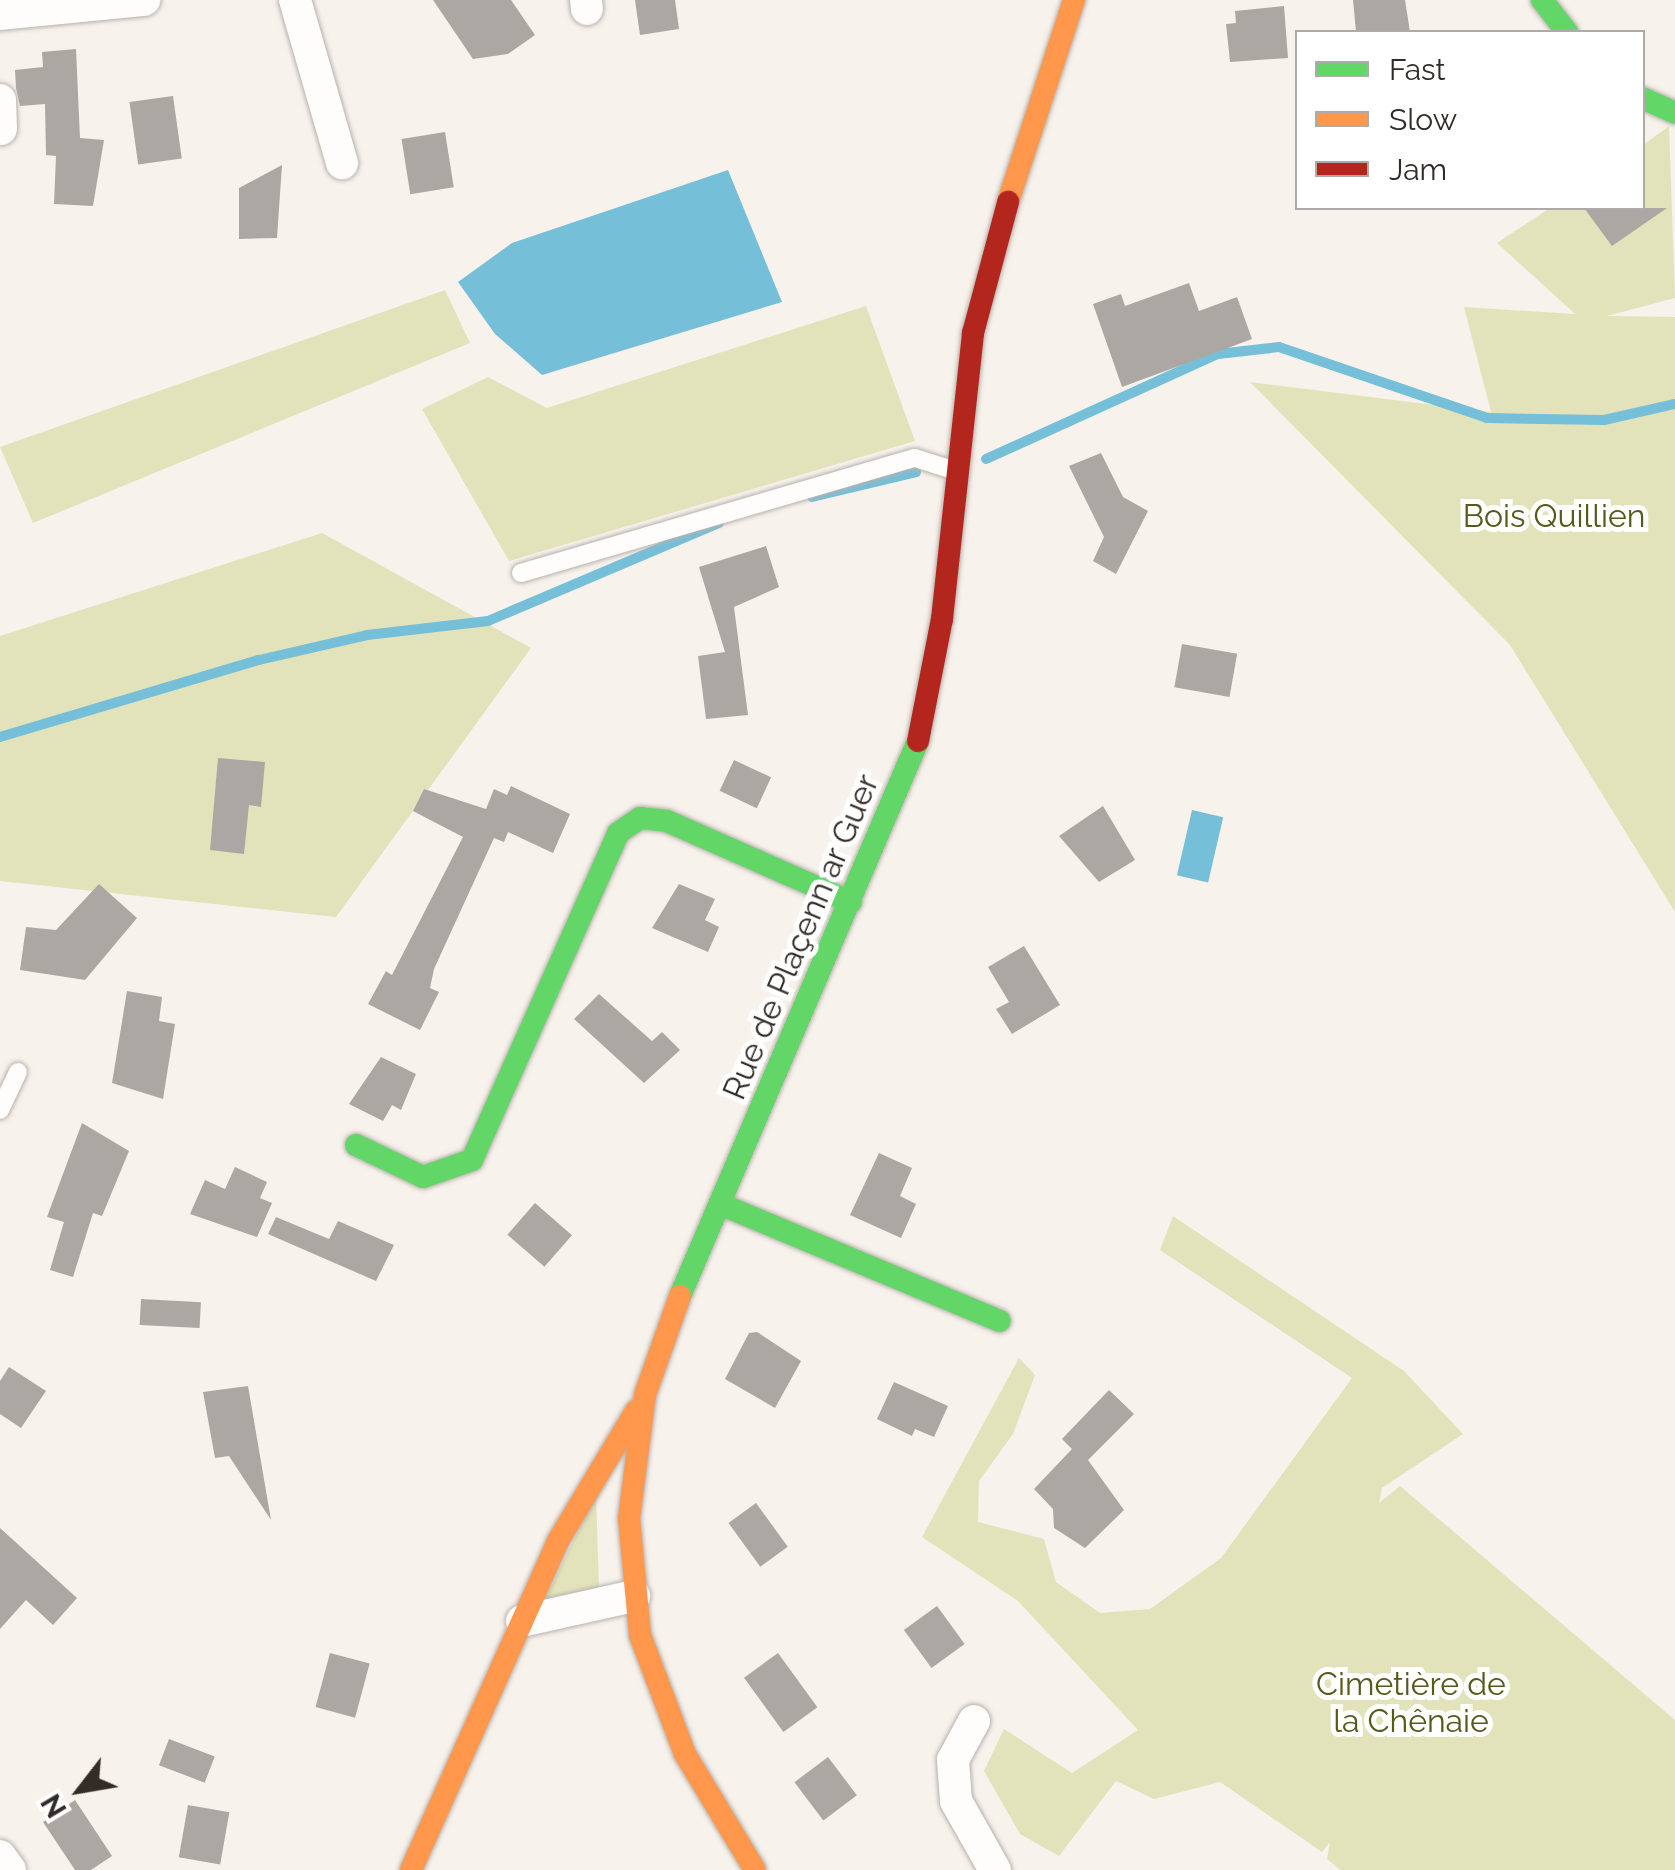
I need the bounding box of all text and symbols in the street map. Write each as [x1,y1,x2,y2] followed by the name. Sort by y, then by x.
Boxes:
[1295,30,1645,210] legend
[1389,52,1446,87] text: Fast
[1389,102,1457,137] text: Slow
[1389,152,1447,187] text: Jam
[1463,497,1645,535] park label: Bois Quillien
[715,768,887,1106] street label: Rue de Plaçenn ar Guer
[1316,1666,1506,1741] park label: Cimetière de la Chênaie
[30,1740,130,1840] north arrow
[34,1788,74,1823] text: N

